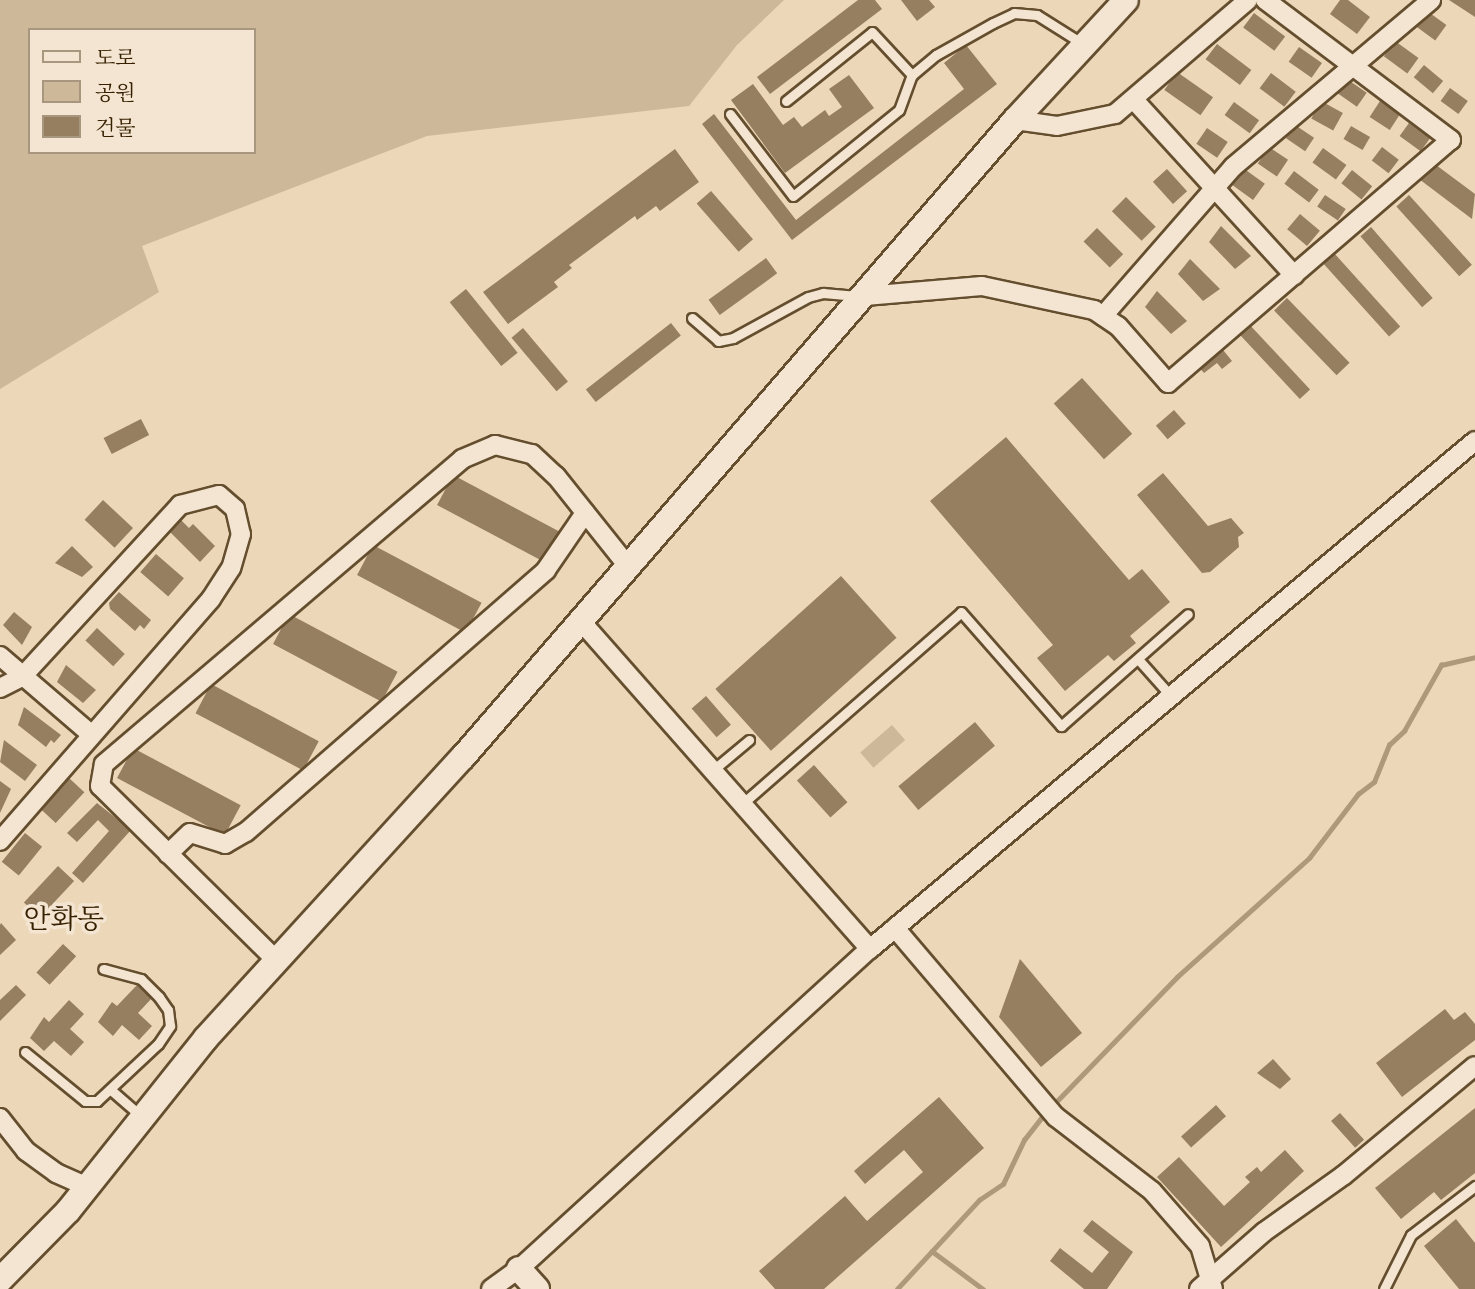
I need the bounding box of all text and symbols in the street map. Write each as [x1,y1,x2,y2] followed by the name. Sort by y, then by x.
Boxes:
[28,28,256,154] legend
[95,46,136,72] text: 도로
[95,81,136,107] text: 공원
[95,116,136,142] text: 건물
[23,903,105,937] district label: 안화동

